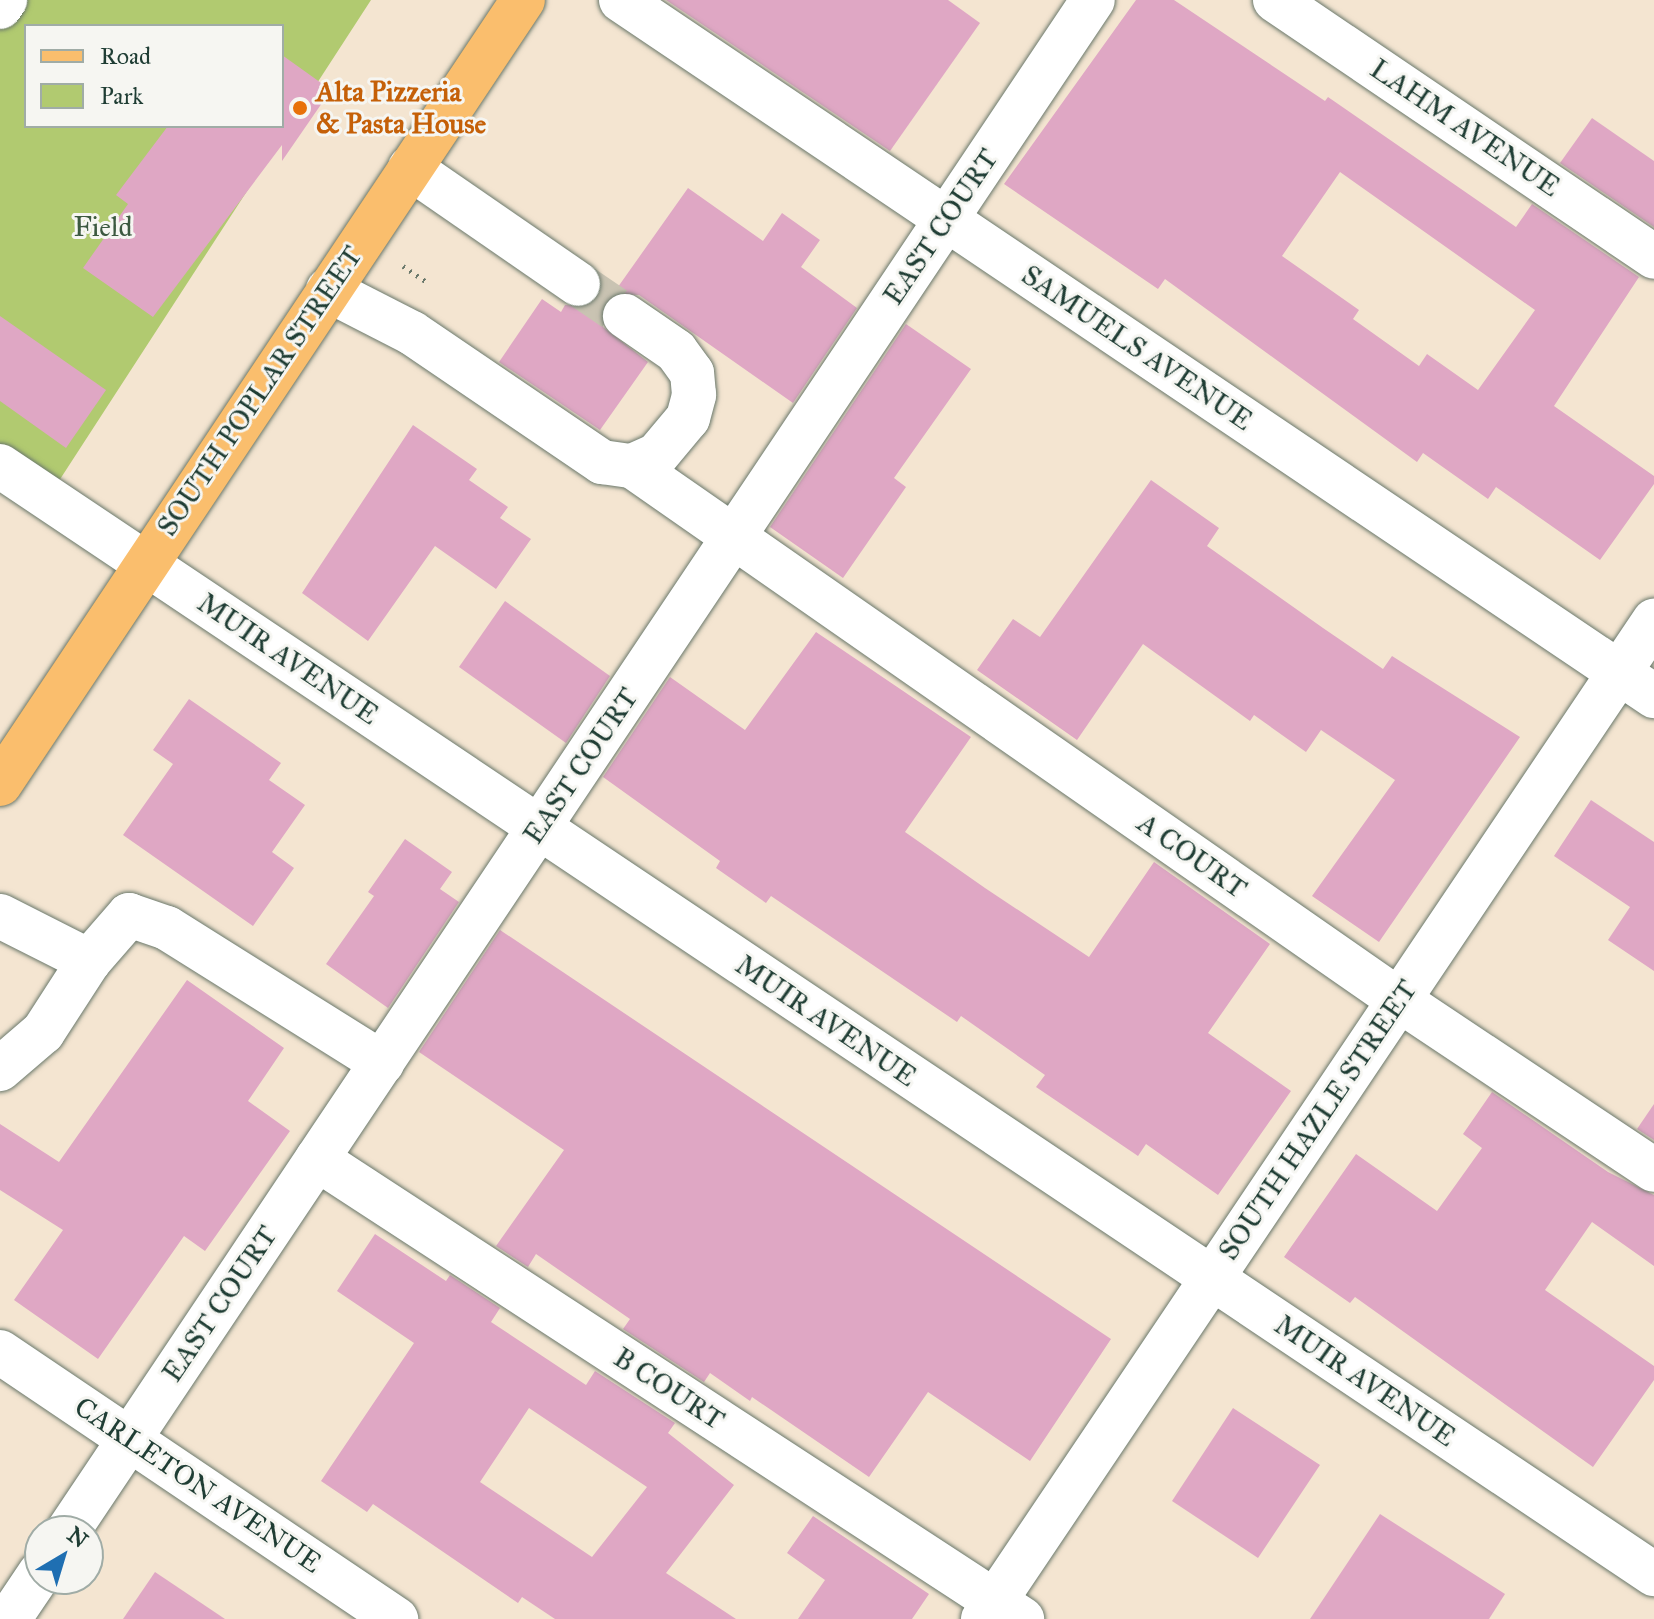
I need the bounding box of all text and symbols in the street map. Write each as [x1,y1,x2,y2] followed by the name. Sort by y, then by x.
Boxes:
[24,24,284,128] legend
[100,41,151,71] text: Road
[1364,52,1566,204] street label: LAHM AVENUE
[316,75,486,141] place label: Alta Pizzeria & Pasta House
[100,81,143,111] text: Park
[291,99,309,117] marker: Alta Pizzeria & Pasta House
[876,143,1006,311] street label: EAST COURT
[73,210,133,244] park label: Field
[150,240,370,542] street label: SOUTH POPLAR STREET
[1015,258,1259,438] street label: SAMUELS AVENUE
[191,586,385,732] street label: MUIR AVENUE
[516,682,646,850] street label: EAST COURT
[1131,806,1253,906] street label: A COURT
[729,948,923,1094] street label: MUIR AVENUE
[1212,974,1424,1266] street label: SOUTH HAZLE STREET
[155,1220,285,1388] street label: EAST COURT
[1268,1308,1462,1454] street label: MUIR AVENUE
[607,1341,731,1437] street label: B COURT
[68,1390,328,1580] street label: CARLETON AVENUE
[24,1515,104,1595] north arrow

